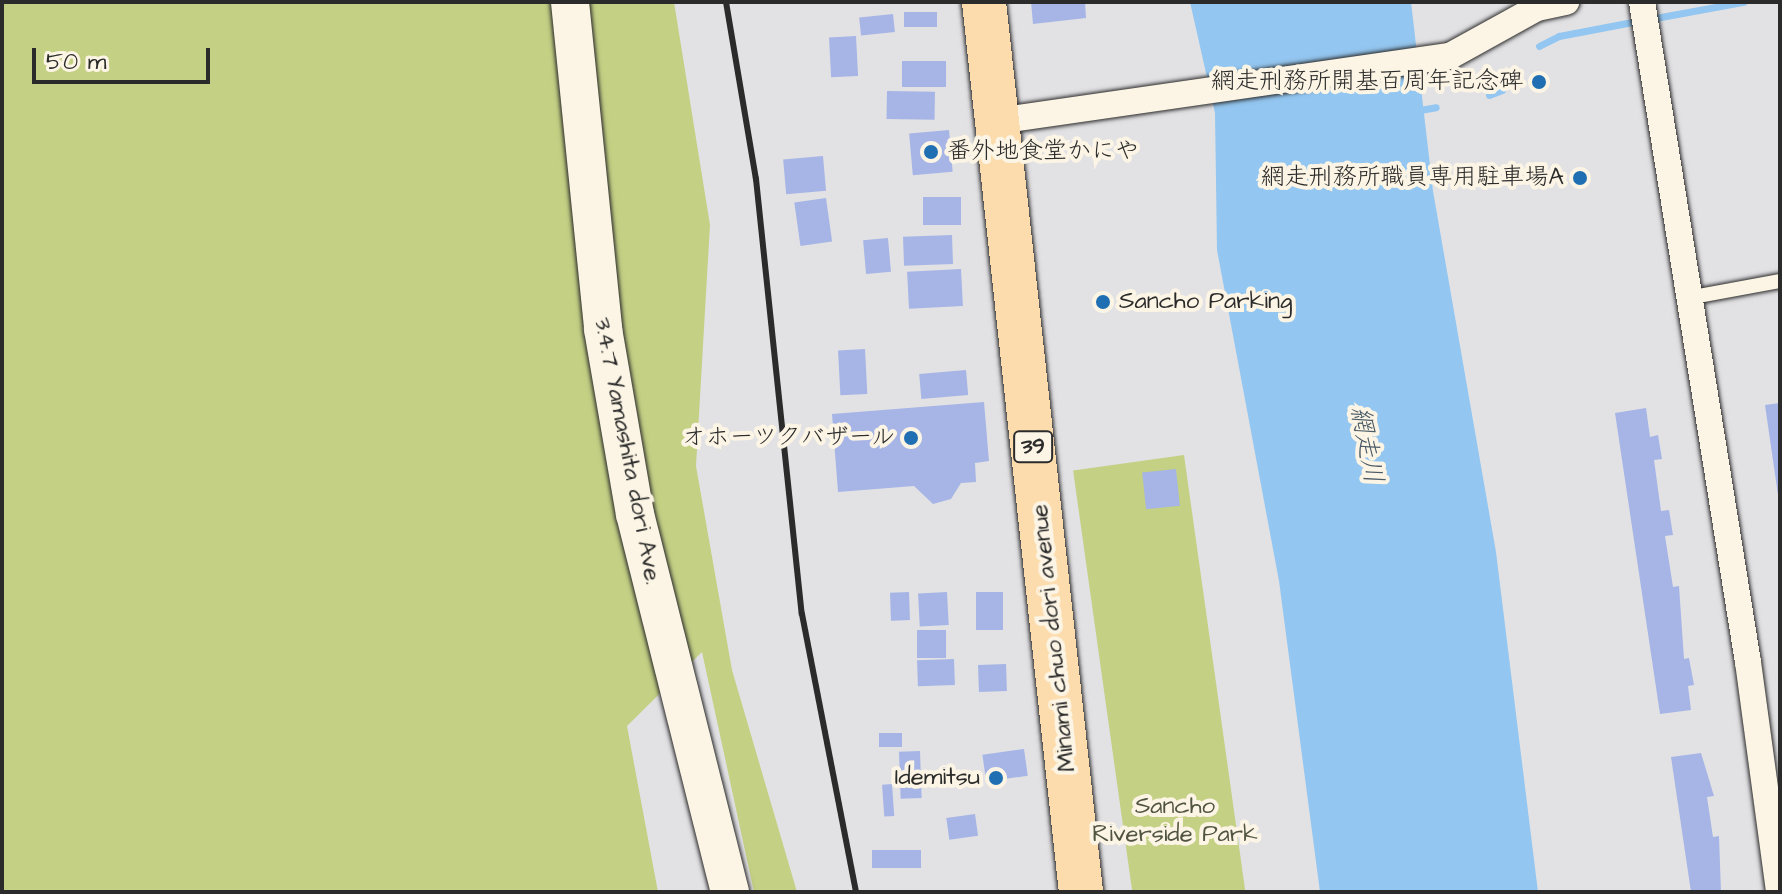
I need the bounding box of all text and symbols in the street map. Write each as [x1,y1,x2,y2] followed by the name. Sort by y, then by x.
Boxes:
[36,32,214,82] scale bar
[46,45,106,79] text: 50 m
[1211,68,1523,96] place label: 網走刑務所開基百周年記念碑
[1530,73,1548,91] marker: 網走刑務所開基百周年記念碑
[947,138,1139,166] place label: 番外地食堂かにや
[922,143,940,161] marker: 番外地食堂かにや
[1261,164,1564,192] place label: 網走刑務所職員専用駐車場A
[1571,169,1589,187] marker: 網走刑務所職員専用駐車場A
[1119,288,1292,316] place label: Sancho Parking
[1094,293,1112,311] marker: Sancho Parking
[587,315,667,587] street label: 3.4.7 Yamashita dori Ave.
[1343,404,1389,486] water label: 網走川
[679,424,895,452] place label: オホーツクバザール
[902,429,920,447] marker: オホーツクバザール
[1013,429,1053,465] road number: 39
[1026,503,1082,773] street label: Minami chuo dori avenue
[895,764,980,792] place label: Idemitsu
[987,769,1005,787] marker: Idemitsu
[1092,793,1258,849] park label: Sancho Riverside Park

